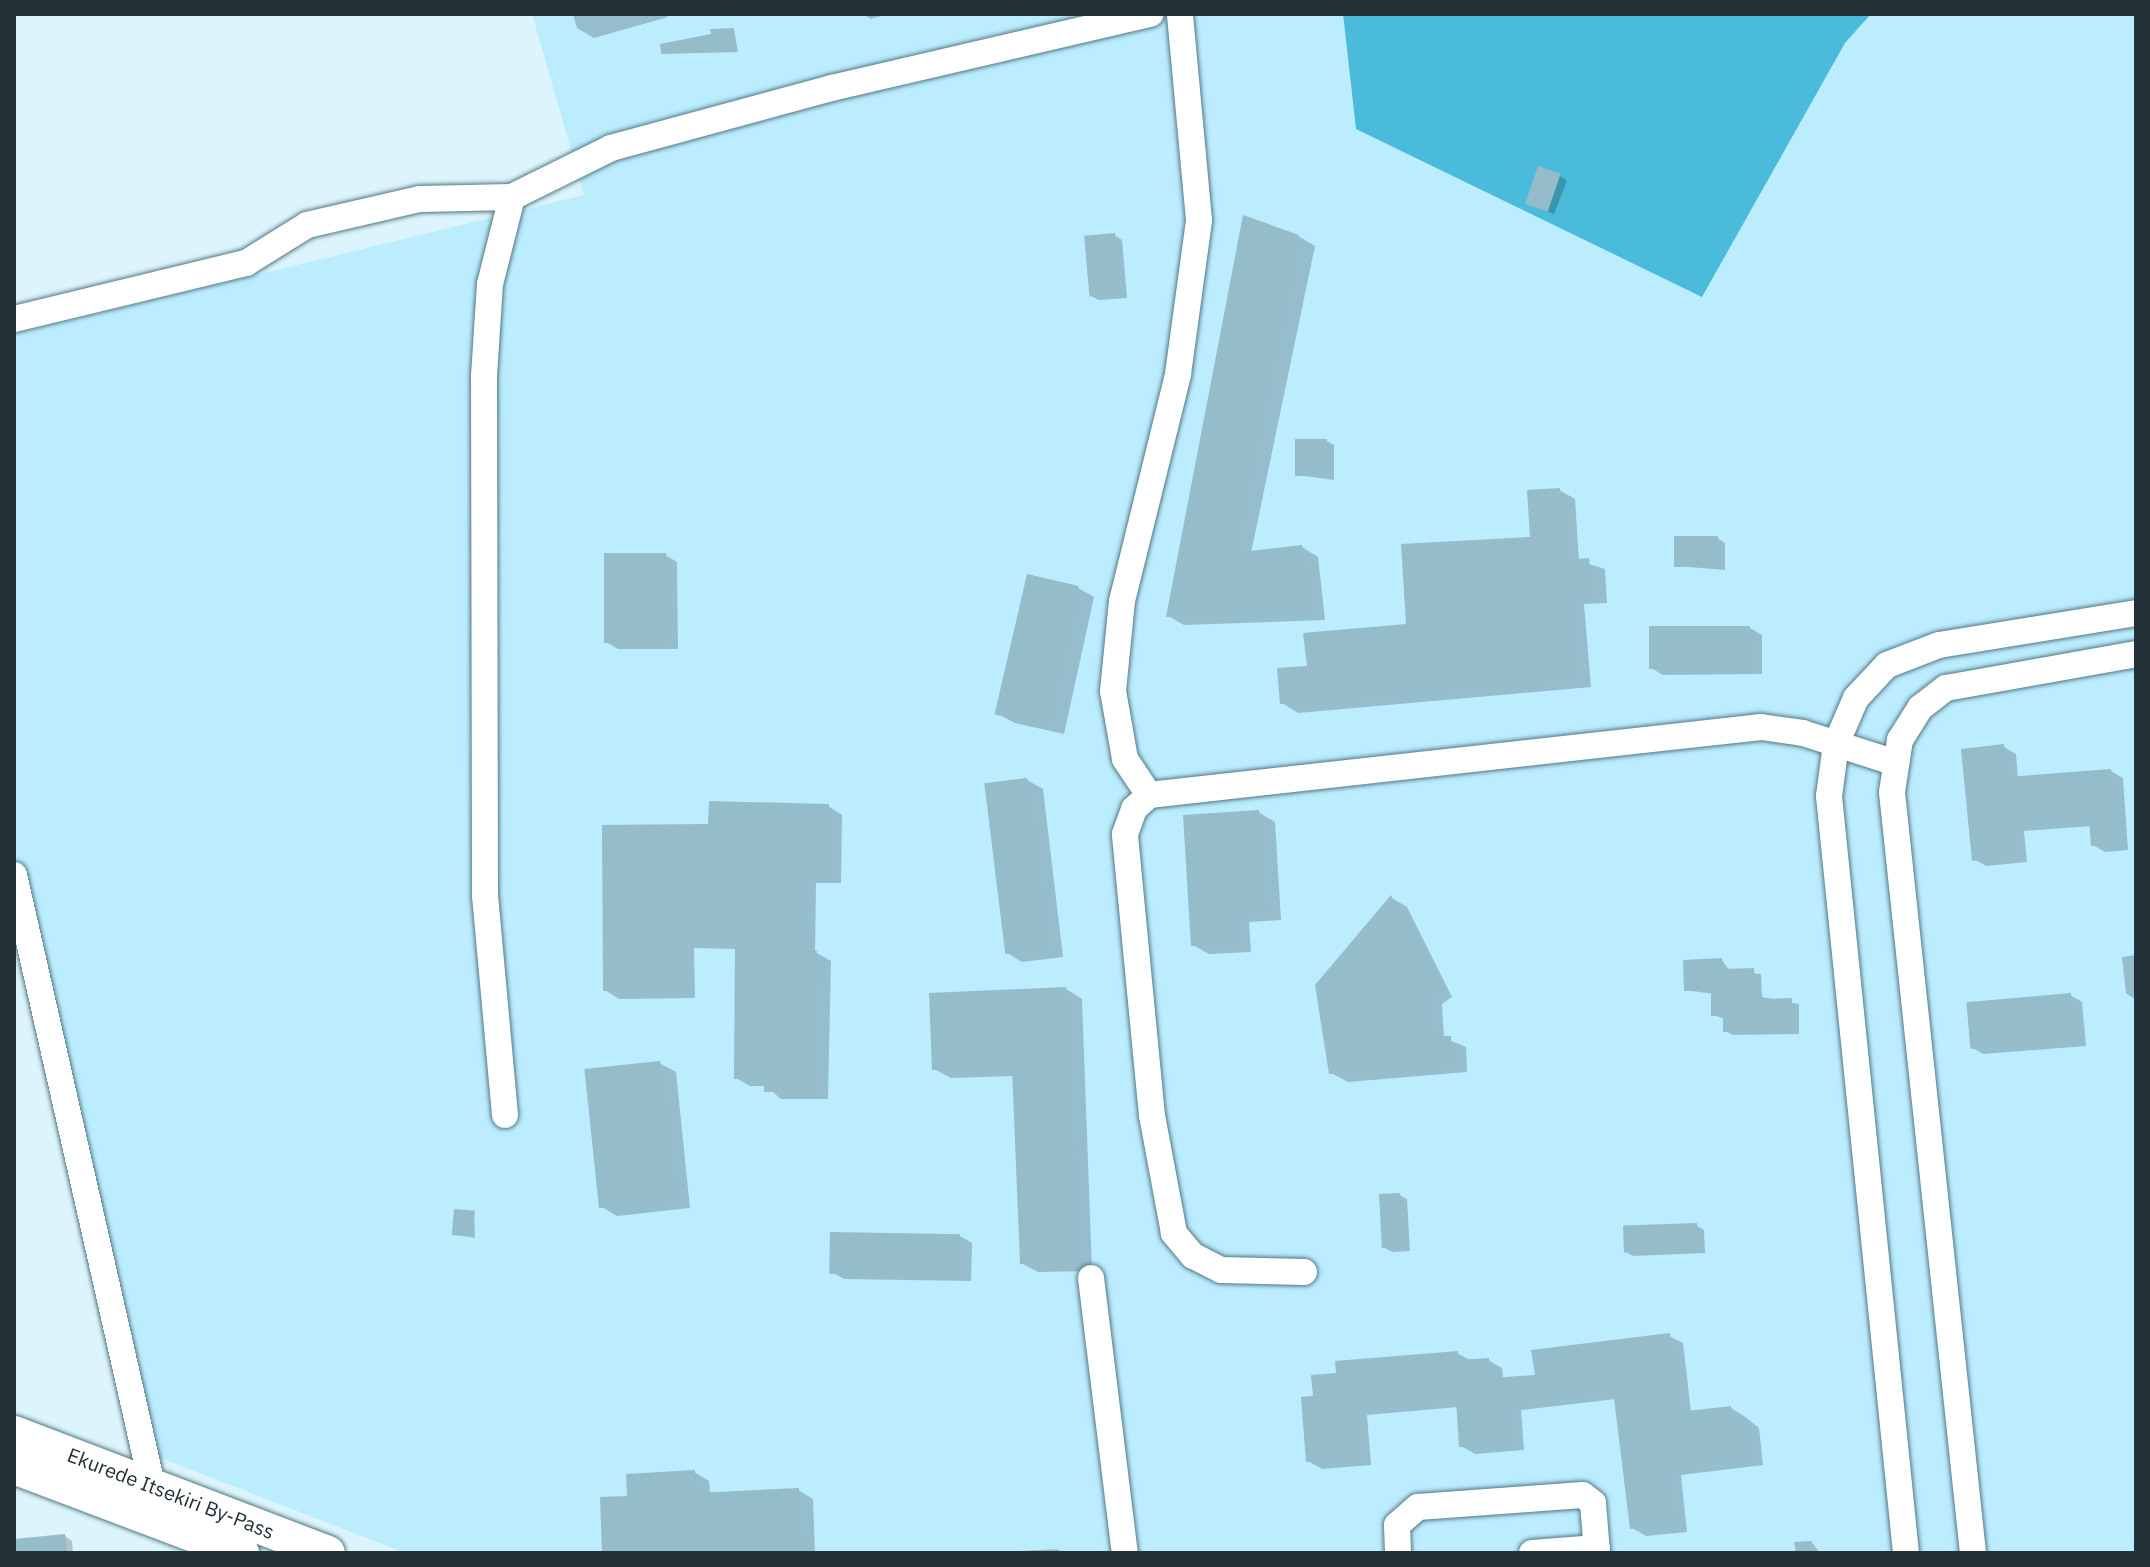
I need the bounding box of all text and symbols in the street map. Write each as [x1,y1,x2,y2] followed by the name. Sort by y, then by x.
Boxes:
[64,1442,278,1544] street label: Ekurede Itsekiri By-Pass

